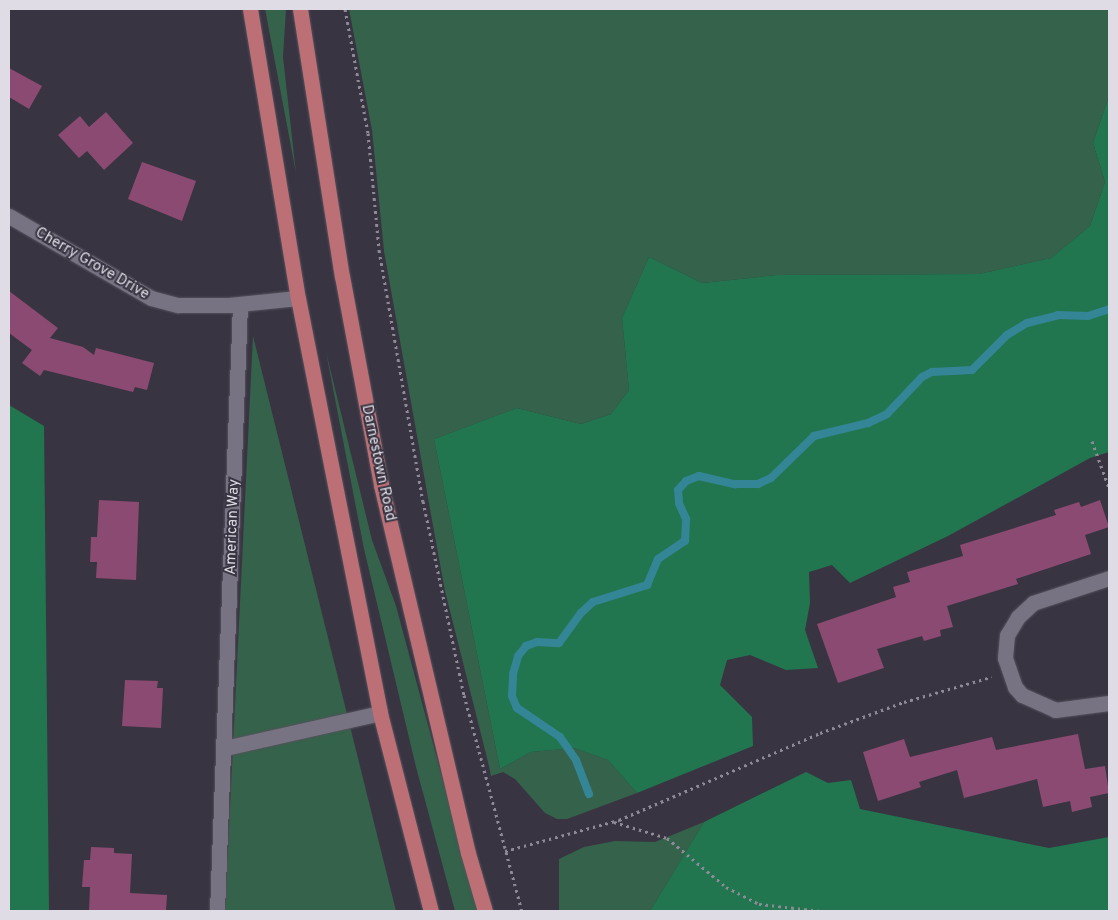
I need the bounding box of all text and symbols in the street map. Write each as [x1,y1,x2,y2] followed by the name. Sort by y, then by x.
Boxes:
[32,224,152,304] street label: Cherry Grove Drive
[357,403,399,523] street label: Darnestown Road
[222,479,244,575] street label: American Way

